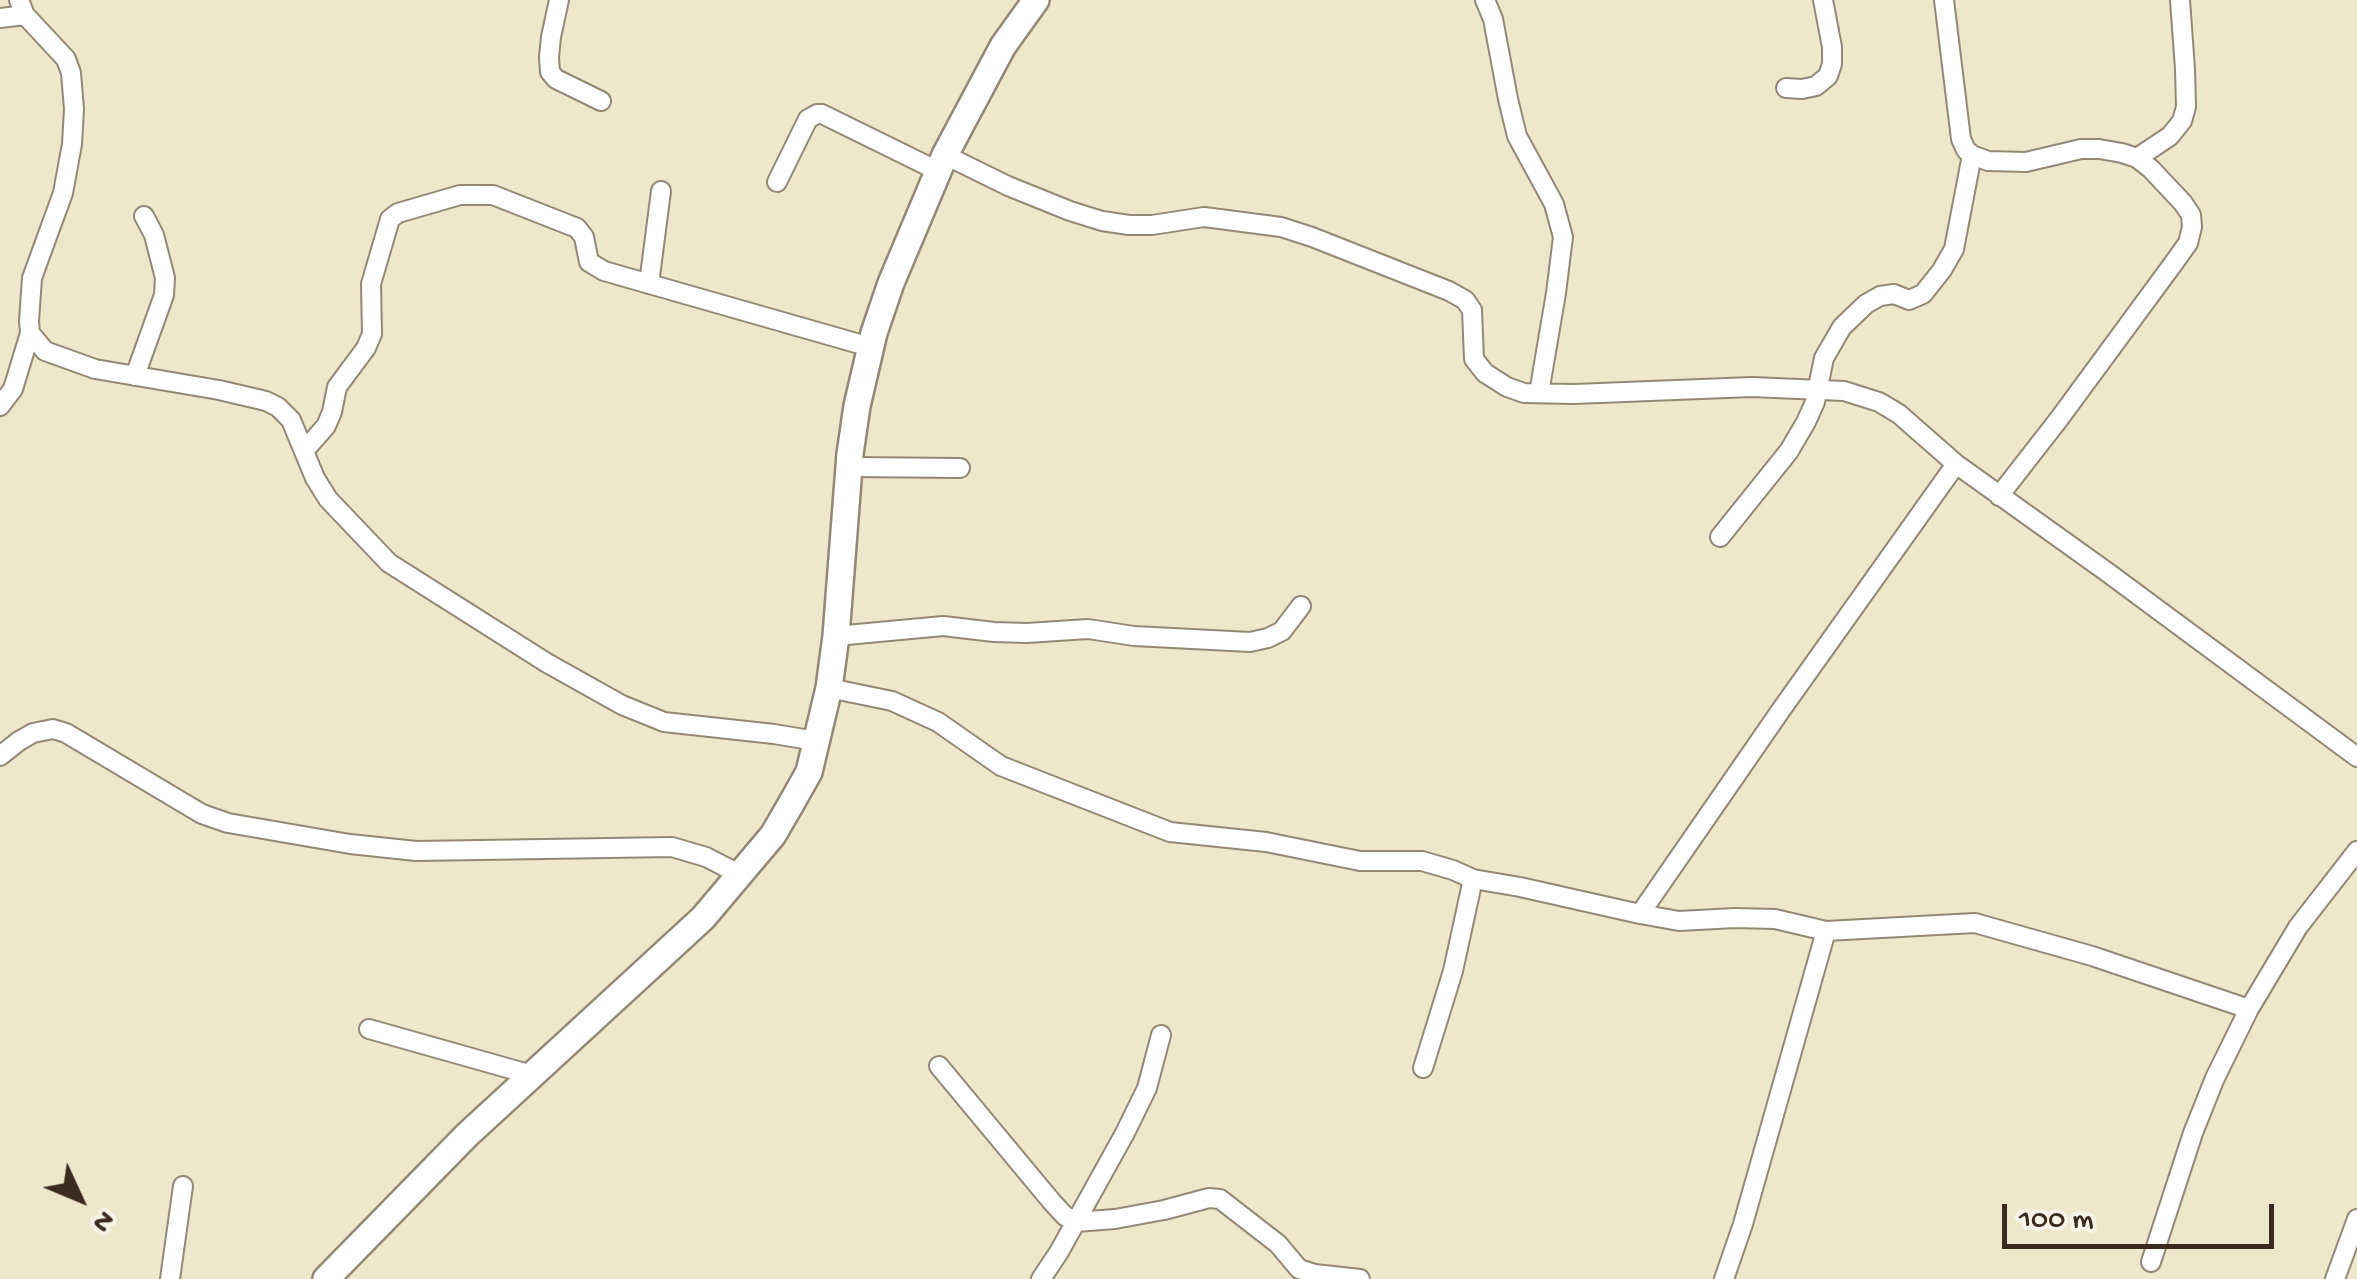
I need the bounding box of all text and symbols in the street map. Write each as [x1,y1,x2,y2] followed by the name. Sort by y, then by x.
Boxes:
[30,1149,130,1249] north arrow
[2007,1184,2280,1246] scale bar
[84,1202,120,1238] text: N
[2019,1204,2094,1239] text: 100 m

